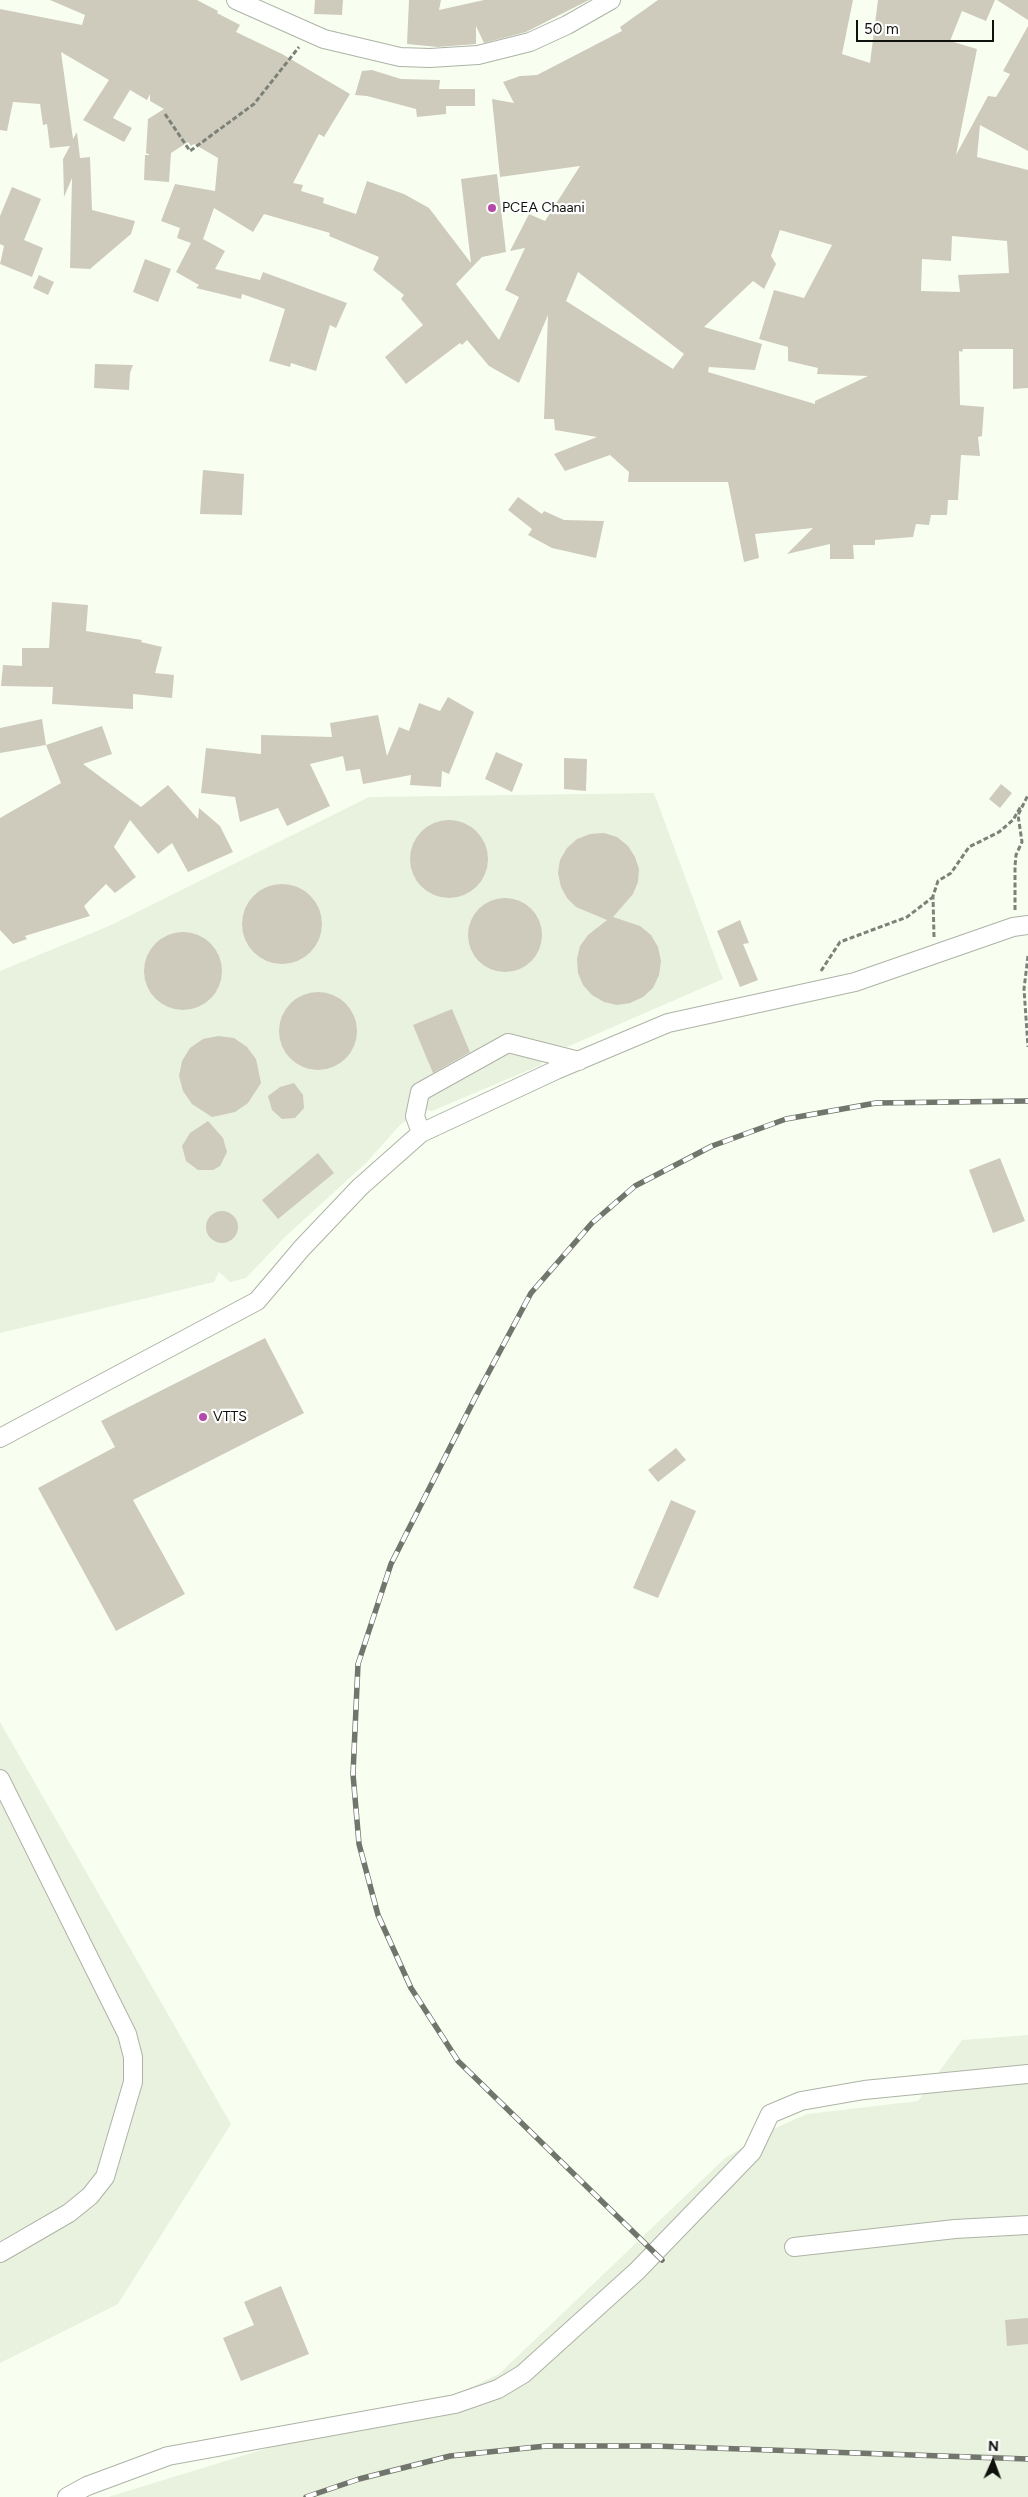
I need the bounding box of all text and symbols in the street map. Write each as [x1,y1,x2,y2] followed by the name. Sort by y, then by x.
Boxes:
[858,10,996,42] scale bar
[864,20,899,38] text: 50 m
[502,200,585,216] place label: PCEA Chaani
[486,202,498,214] marker: PCEA Chaani
[213,1409,247,1425] place label: VTTS
[197,1411,209,1423] marker: VTTS
[968,2437,1018,2487] north arrow
[988,2438,999,2455] text: N

